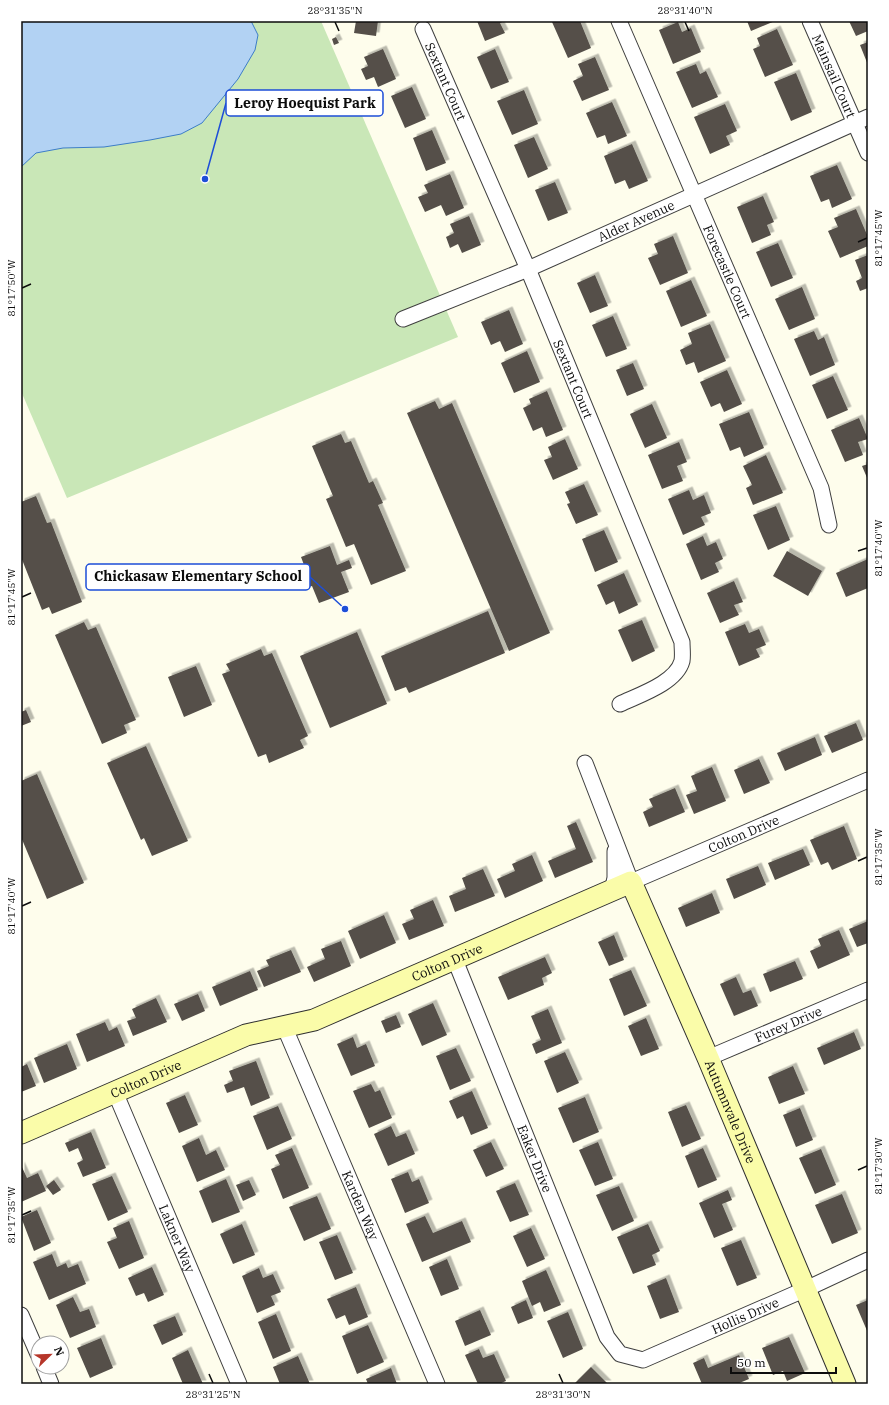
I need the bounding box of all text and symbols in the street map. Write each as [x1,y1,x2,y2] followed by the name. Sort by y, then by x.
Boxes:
[308,4,363,17] text: 28°31'35"N
[658,4,713,17] text: 28°31'40"N
[808,31,860,121] street label: Mainsail Court
[421,40,471,123] street label: Sextant Court
[226,90,383,116] callout: Leroy Hoequist Park
[234,94,376,112] text: Leroy Hoequist Park
[595,196,677,245] street label: Alder Avenue
[872,209,885,267] text: 81°17'45"W
[700,222,755,321] street label: Forecastle Court
[5,259,18,317] text: 81°17'50"W
[550,337,597,421] street label: Sextant Court
[872,519,885,577] text: 81°17'40"W
[86,564,310,590] callout: Chickasaw Elementary School
[94,567,303,585] text: Chickasaw Elementary School
[5,568,18,626] text: 81°17'45"W
[705,811,782,856] street label: Colton Drive
[872,828,885,886] text: 81°17'35"W
[5,877,18,935] text: 81°17'40"W
[409,939,485,985] street label: Colton Drive
[752,1002,824,1046] street label: Furey Drive
[108,1056,184,1102] street label: Colton Drive
[701,1057,760,1166] street label: Autumnvale Drive
[514,1122,556,1195] street label: Eaker Drive
[872,1137,885,1195] text: 81°17'30"W
[338,1168,383,1243] street label: Karden Way
[5,1186,18,1244] text: 81°17'35"W
[155,1202,199,1275] street label: Lakner Way
[709,1293,781,1338] street label: Hollis Drive
[30,1335,70,1375] north arrow
[51,1344,67,1358] text: N
[731,1349,836,1375] scale bar
[737,1355,766,1370] text: 50 m
[186,1388,241,1401] text: 28°31'25"N
[536,1388,591,1401] text: 28°31'30"N

